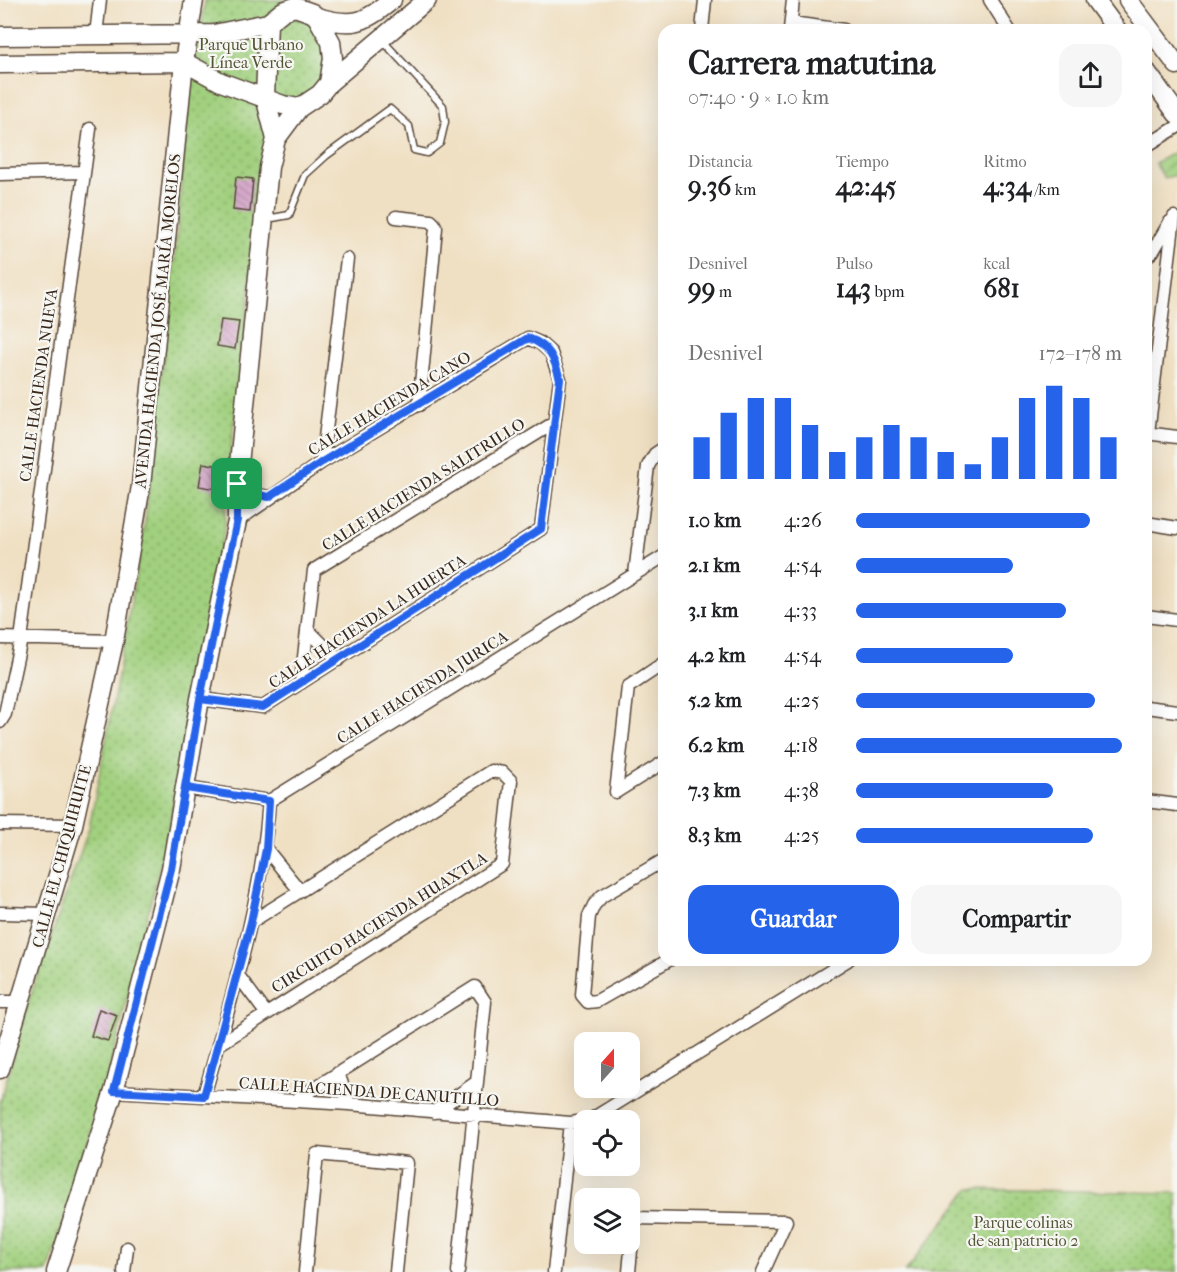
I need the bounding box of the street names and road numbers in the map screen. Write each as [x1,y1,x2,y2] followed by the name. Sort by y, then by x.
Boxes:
[129,153,185,490] street label: AVENIDA HACIENDA JOSÉ MARÍA MORELOS
[16,287,62,483] street label: CALLE HACIENDA NUEVA
[304,347,474,460] street label: CALLE HACIENDA CANO
[318,414,528,555] street label: CALLE HACIENDA SALITRILLO
[265,550,470,692] street label: CALLE HACIENDA LA HUERTA
[333,627,512,748] street label: CALLE HACIENDA JURICA
[28,762,95,950] street label: CALLE EL CHIQUIHUITE
[268,848,491,997] street label: CIRCUITO HACIENDA HUAXTLA
[238,1073,500,1110] street label: CALLE HACIENDA DE CANUTILLO

